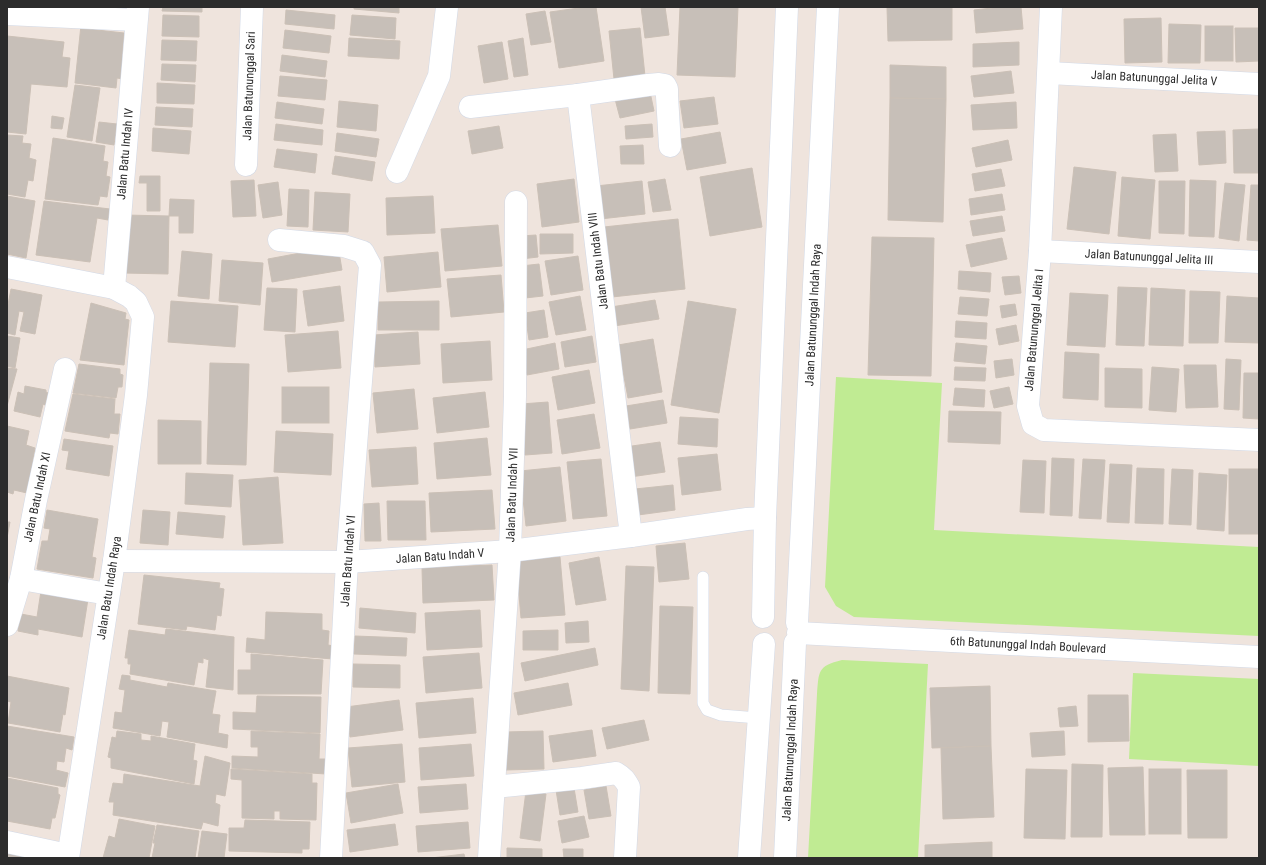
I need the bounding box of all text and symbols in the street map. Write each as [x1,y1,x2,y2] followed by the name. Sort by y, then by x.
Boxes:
[240,31,258,141] street label: Jalan Batununggal Sari
[1090,68,1218,88] street label: Jalan Batununggal Jelita V
[114,107,136,200] street label: Jalan Batu Indah IV
[585,212,611,310] street label: Jalan Batu Indah VIII
[802,243,824,387] street label: Jalan Batununggal Indah Raya
[1084,247,1214,267] street label: Jalan Batununggal Jelita III
[1022,268,1046,392] street label: Jalan Batununggal Jelita I
[503,447,521,543] street label: Jalan Batu Indah VII
[21,451,53,543] street label: Jalan Batu Indah XI
[338,515,358,607] street label: Jalan Batu Indah VI
[94,535,124,641] street label: Jalan Batu Indah Raya
[395,546,485,566] street label: Jalan Batu Indah V
[950,634,1106,656] street label: 6th Batununggal Indah Boulevard
[779,678,801,822] street label: Jalan Batununggal Indah Raya

